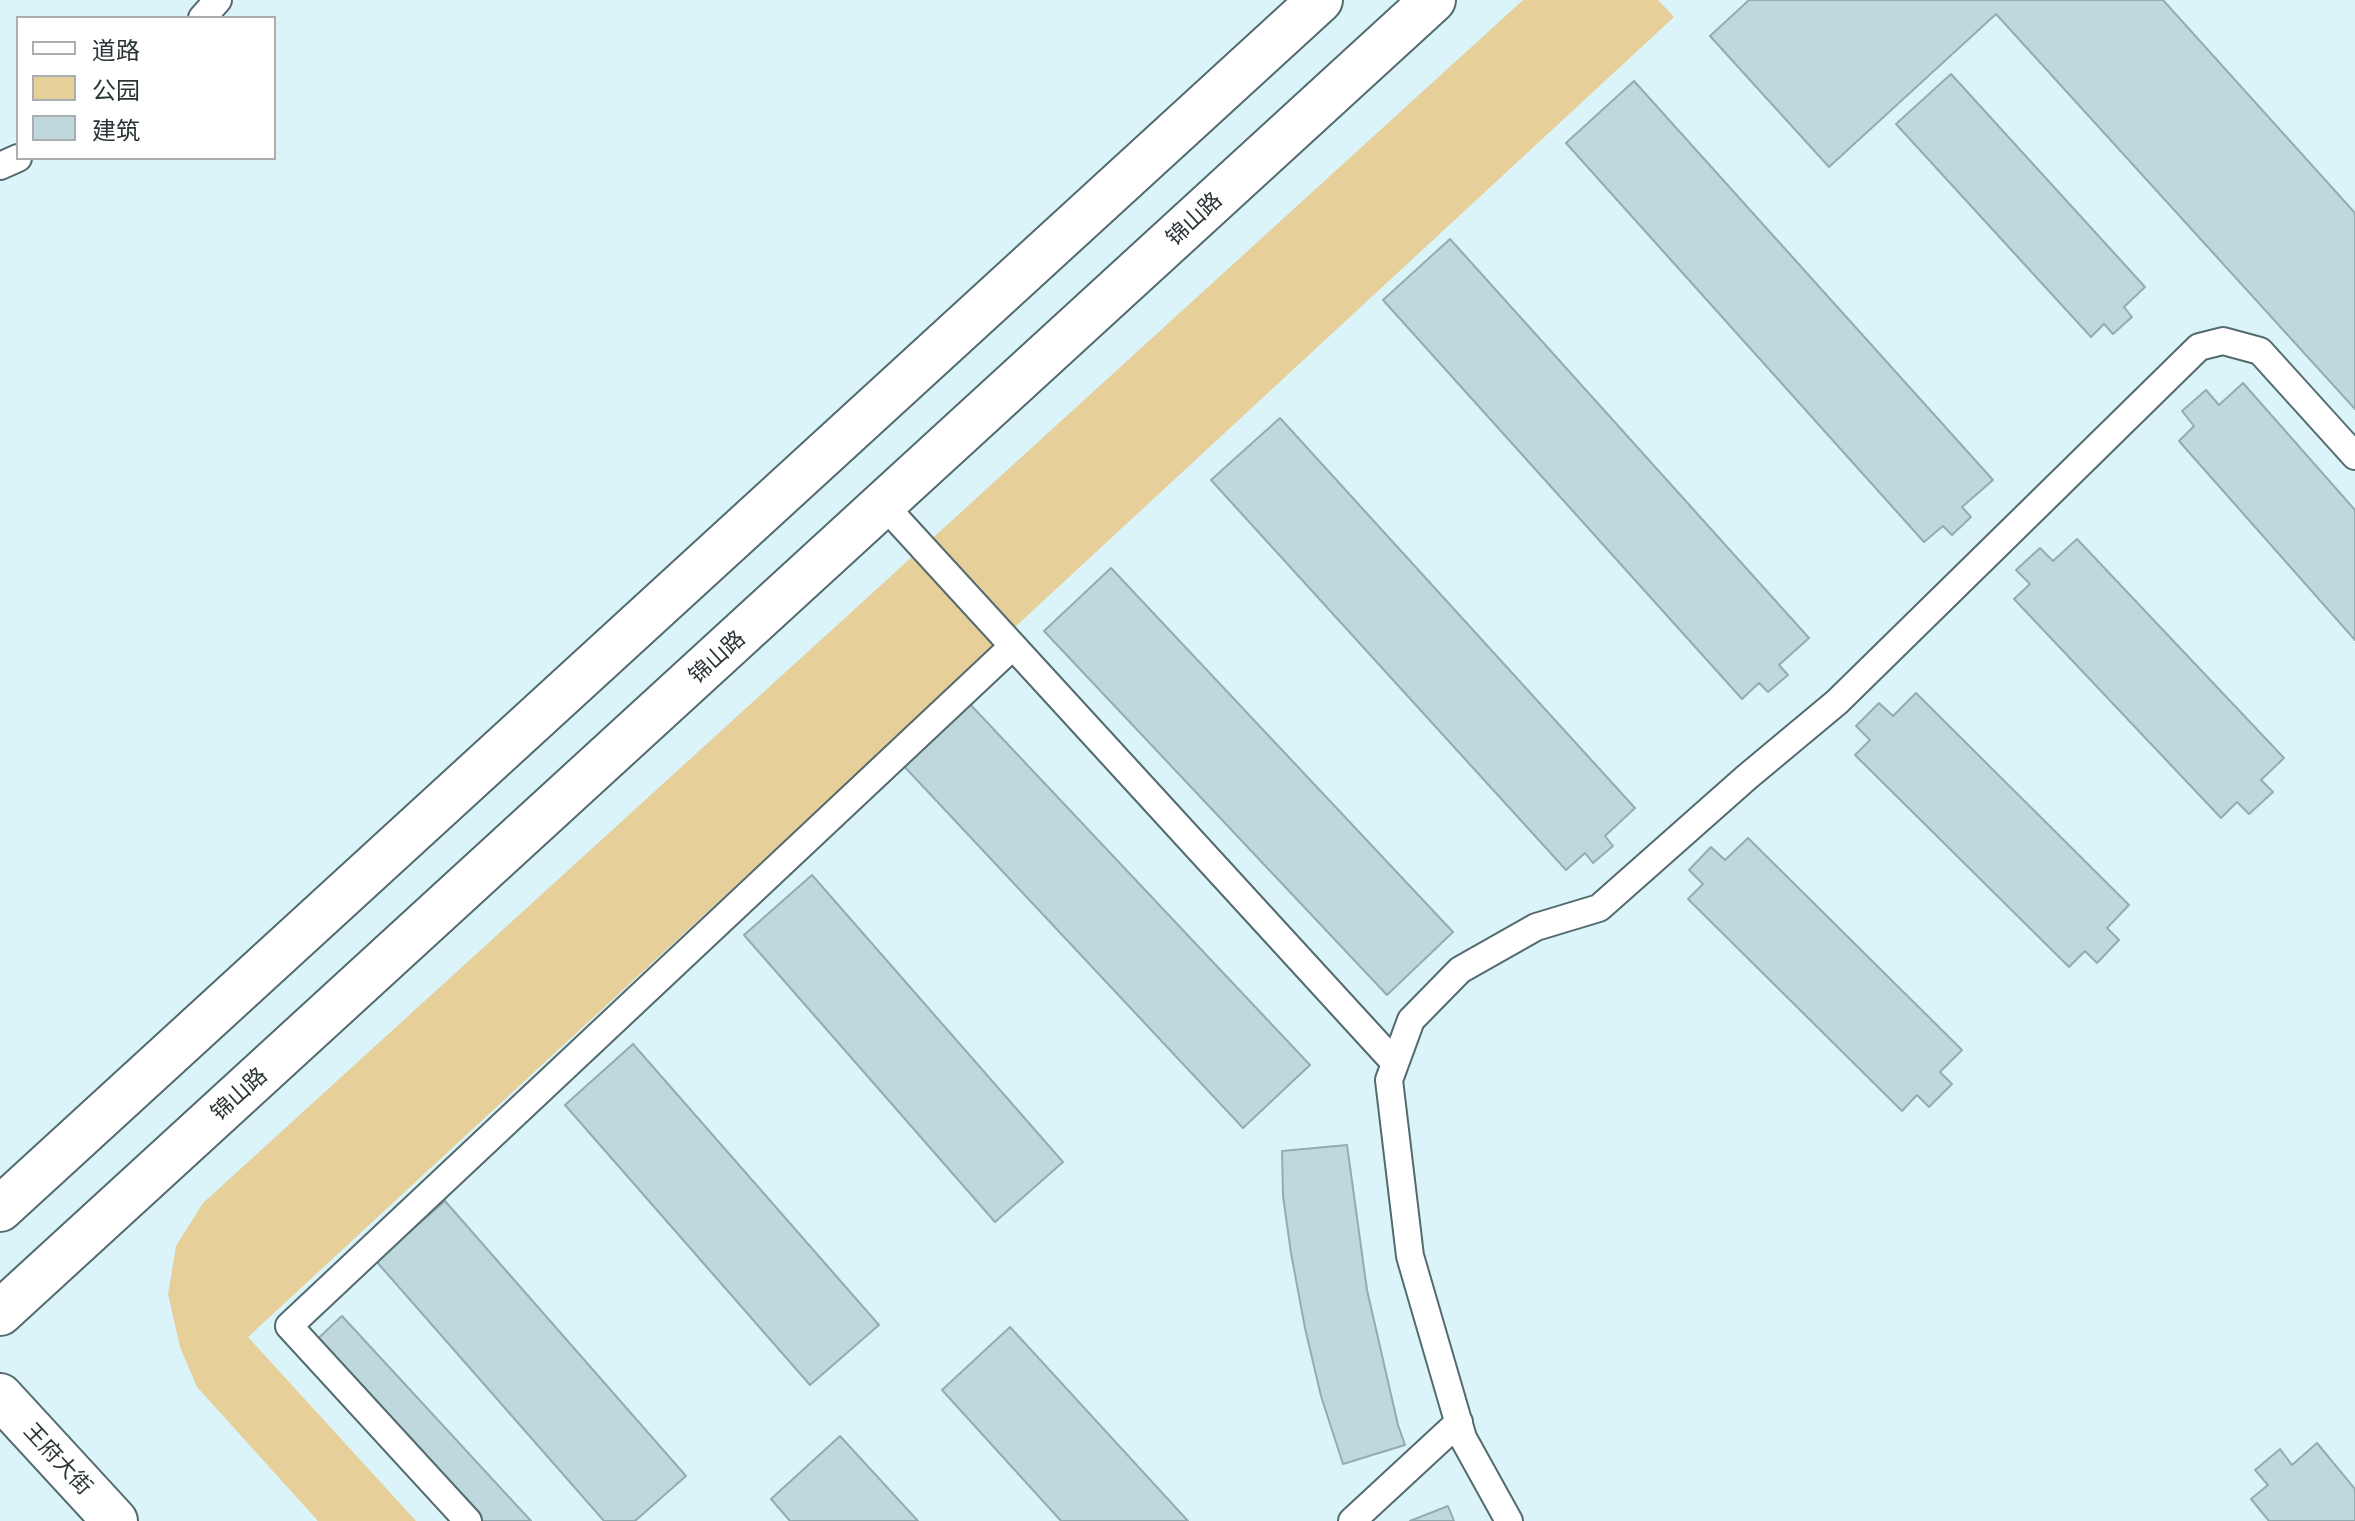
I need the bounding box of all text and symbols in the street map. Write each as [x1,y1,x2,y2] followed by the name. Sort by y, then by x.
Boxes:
[16,16,276,160] legend
[92,37,140,64] text: 道路
[92,77,140,104] text: 公园
[92,117,140,144] text: 建筑
[1161,187,1227,251] street label: 锦山路
[684,625,750,689] street label: 锦山路
[206,1062,272,1126] street label: 锦山路
[18,1418,98,1500] street label: 王府大街

